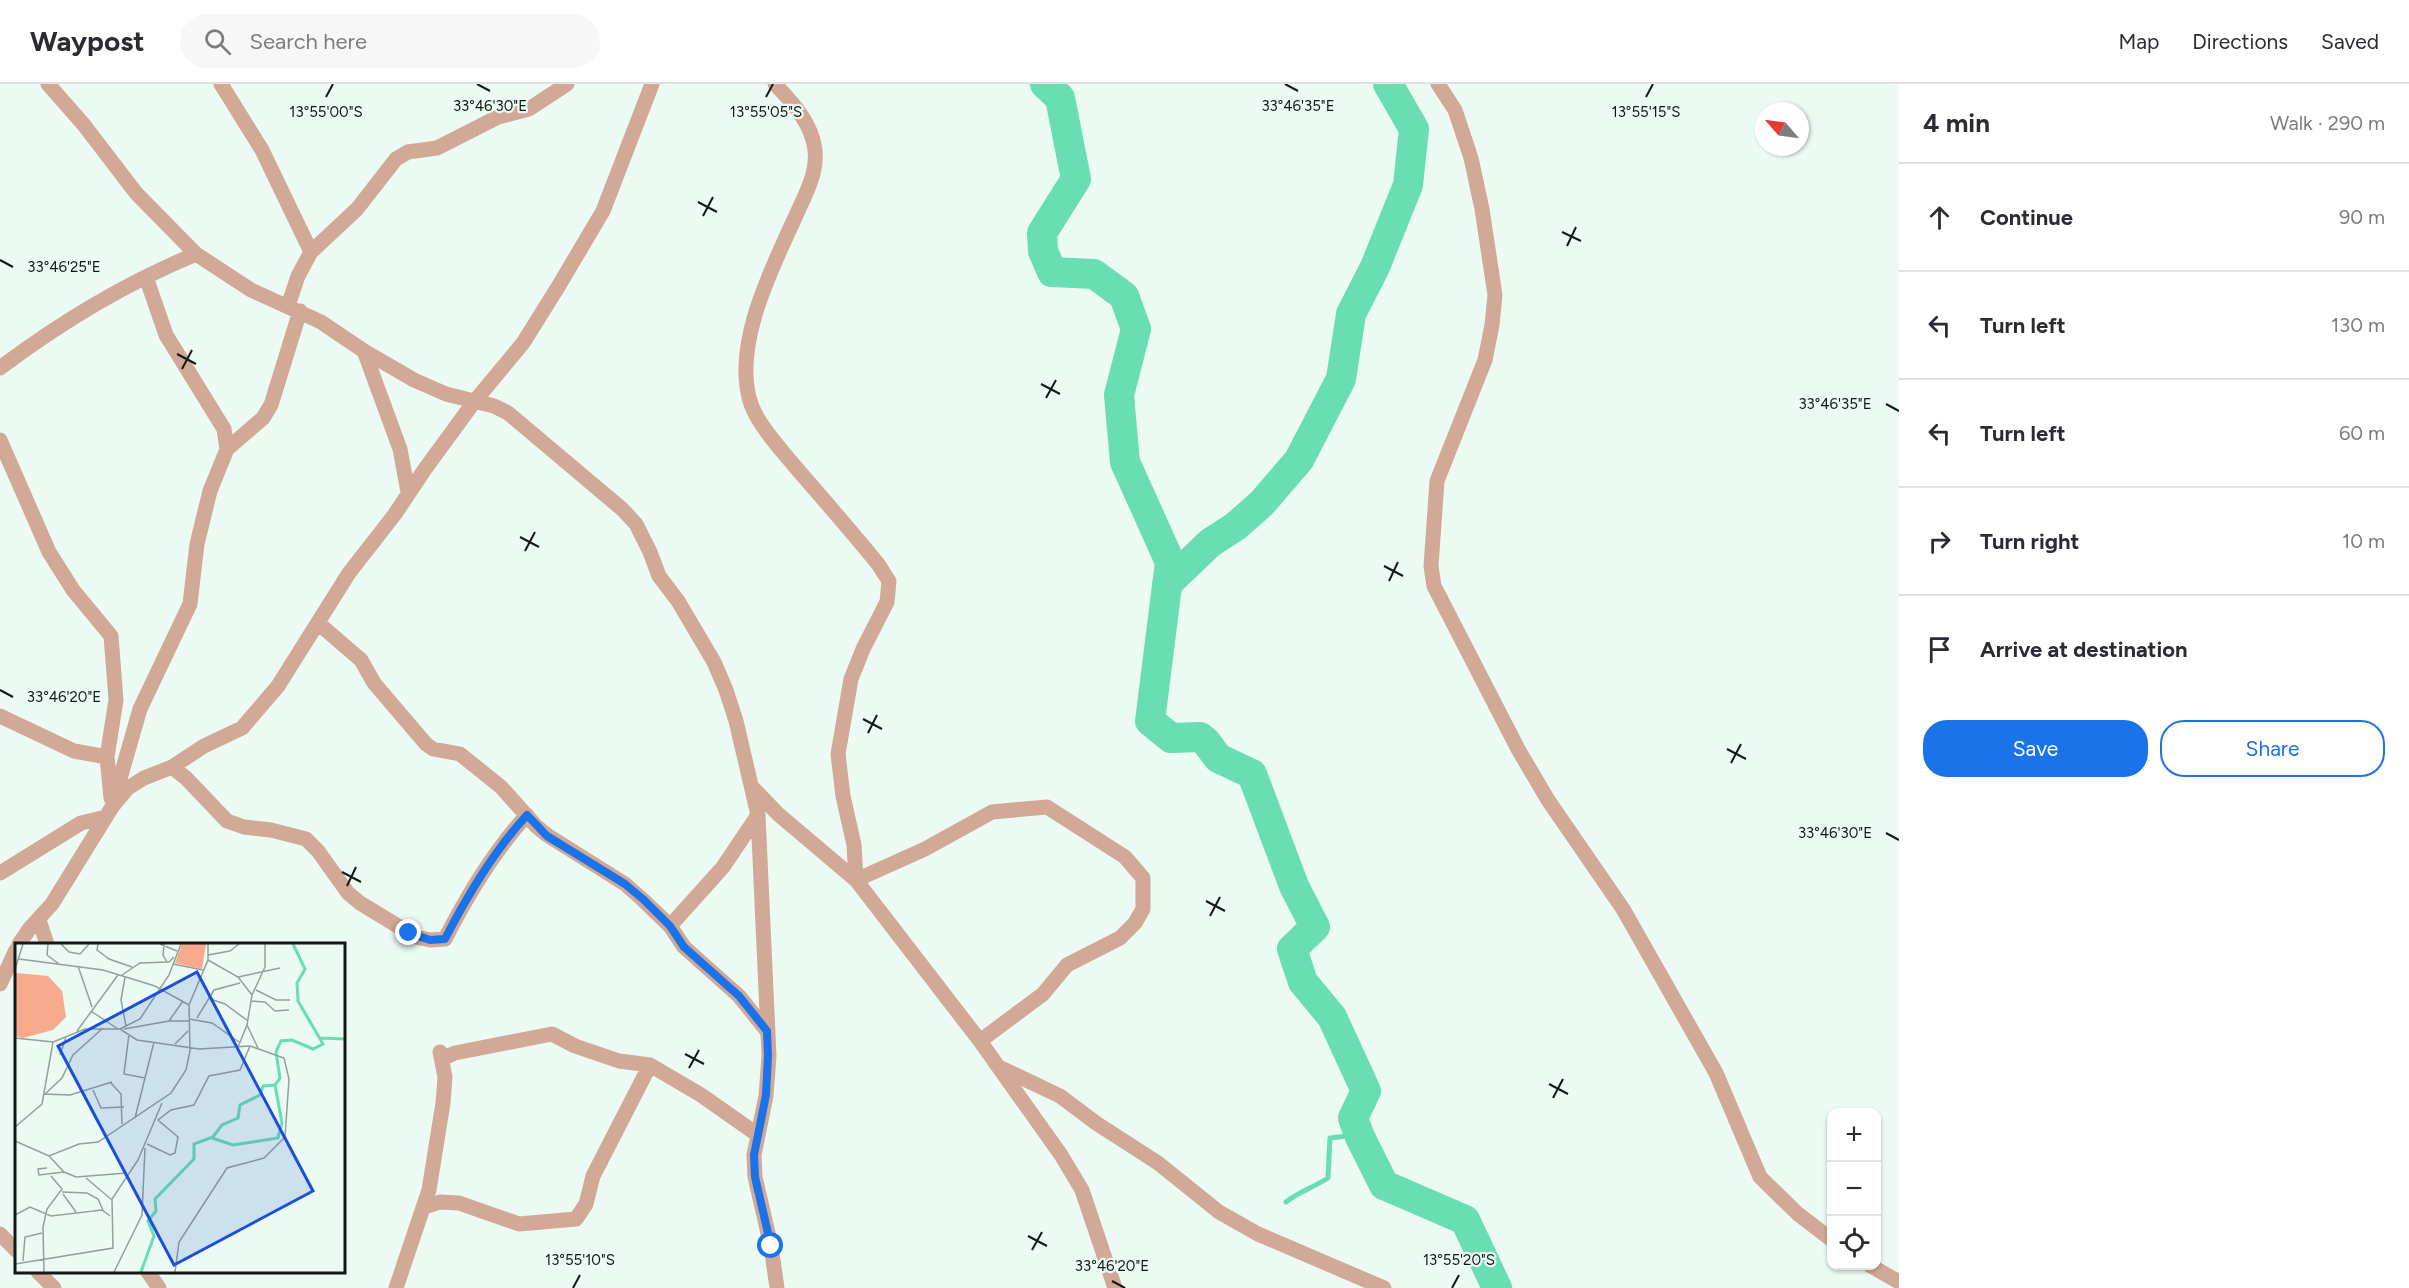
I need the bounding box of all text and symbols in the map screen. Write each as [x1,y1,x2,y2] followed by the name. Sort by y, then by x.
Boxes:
[180,14,600,68] search box
[30,24,144,58] text: Waypost
[201,25,234,58] icon: search
[249,28,367,55] text: Search here
[2118,29,2159,54] text: Map
[2192,29,2288,54] text: Directions
[2321,29,2379,54] text: Saved
[453,97,527,115] text: 33°46'30"E
[1261,97,1335,115] text: 33°46'35"E
[1755,102,1809,156] north arrow
[289,103,363,121] text: 13°55'00"S
[730,103,802,121] text: 13°55'05"S
[1612,103,1680,121] text: 13°55'15"S
[1923,107,1990,139] text: 4 min
[2270,111,2385,135] text: Walk · 290 m
[1923,201,1956,234] icon: ahead
[1980,204,2073,231] text: Continue
[2339,205,2385,229] text: 90 m
[27,258,101,276] text: 33°46'25"E
[1923,309,1956,342] icon: left
[1980,312,2066,339] text: Turn left
[2331,313,2385,337] text: 130 m
[1798,395,1872,413] text: 33°46'35"E
[1923,417,1956,450] icon: left
[1980,420,2066,447] text: Turn left
[2339,421,2385,445] text: 60 m
[1923,525,1956,558] icon: right
[1980,528,2079,555] text: Turn right
[2342,529,2385,553] text: 10 m
[1923,633,1956,666] icon: arrive
[1980,636,2188,663] text: Arrive at destination
[27,688,101,706] text: 33°46'20"E
[1923,720,2148,777] button: Save
[2160,720,2385,777] button: Share
[1798,824,1872,842] text: 33°46'30"E
[395,919,421,945] route end
[15,943,345,1273] inset map
[1827,1108,1881,1270] map controls
[1827,1108,1881,1162] button: +
[1827,1162,1881,1216] button: −
[1827,1216,1881,1270] button: locate
[757,1232,783,1258] route start
[545,1251,615,1269] text: 13°55'10"S
[1423,1251,1495,1269] text: 13°55'20"S
[1075,1257,1149,1275] text: 33°46'20"E

